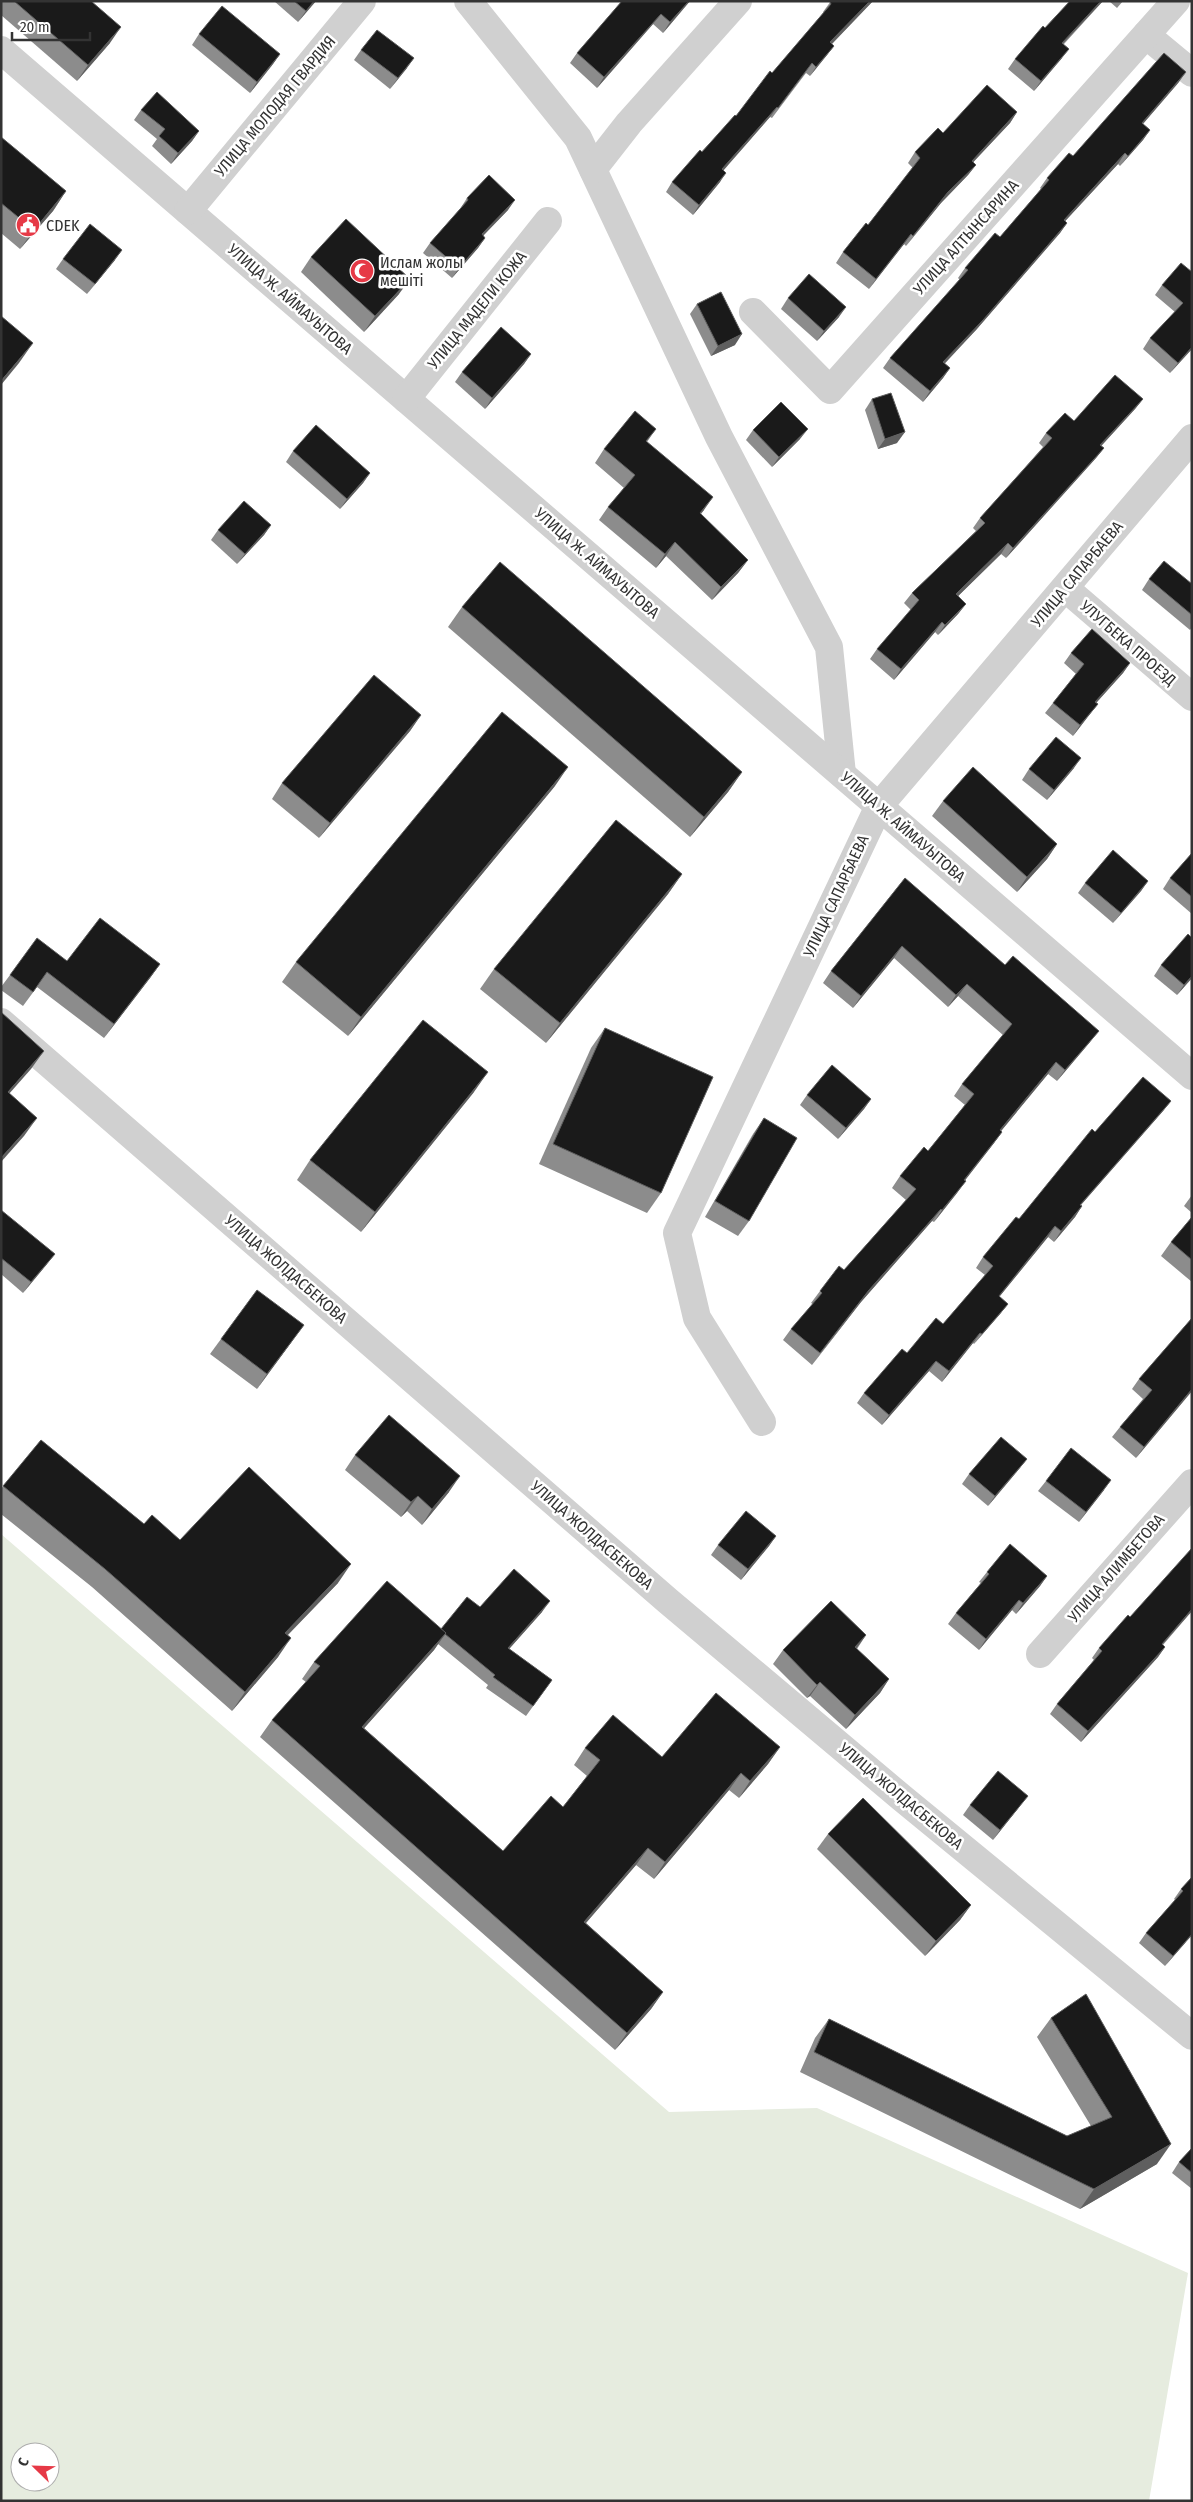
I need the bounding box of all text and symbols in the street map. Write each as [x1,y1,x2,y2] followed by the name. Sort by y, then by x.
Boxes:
[12,10,90,42] scale bar
[20,18,50,36] text: 20 m
[210,32,339,181] street label: УЛИЦА МОЛОДАЯ ГВАРДИЯ
[909,175,1023,299] street label: УЛИЦА АЛТЫНСАРИНА
[15,212,41,238] public building icon: CDEK
[46,216,80,235] place label: CDEK
[223,239,357,359] street label: УЛИЦА Ж. АЙМАУЫТОВА
[423,247,531,373] street label: УЛИЦА МАДЕЛИ КОЖА
[380,253,463,290] place label: Ислам жолы мешіті
[349,258,375,284] mosque icon: Ислам жолы мешіті
[530,503,664,623] street label: УЛИЦА Ж. АЙМАУЫТОВА
[1026,517,1127,632] street label: УЛИЦА САПАРБАЕВА
[1076,596,1180,690] street label: УЛУГБЕКА ПРОЕЗД
[836,767,970,887] street label: УЛИЦА Ж. АЙМАУЫТОВА
[799,831,873,961] street label: УЛИЦА САПАРБАЕВА
[220,1210,351,1328] street label: УЛИЦА ЖОЛДАСБЕКОВА
[526,1476,657,1594] street label: УЛИЦА ЖОЛДАСБЕКОВА
[1063,1510,1169,1627] street label: УЛИЦА АЛИМБЕТОВА
[834,1738,967,1854] street label: УЛИЦА ЖОЛДАСБЕКОВА
[10,2442,60,2492] north arrow
[14,2455,33,2469] text: С

